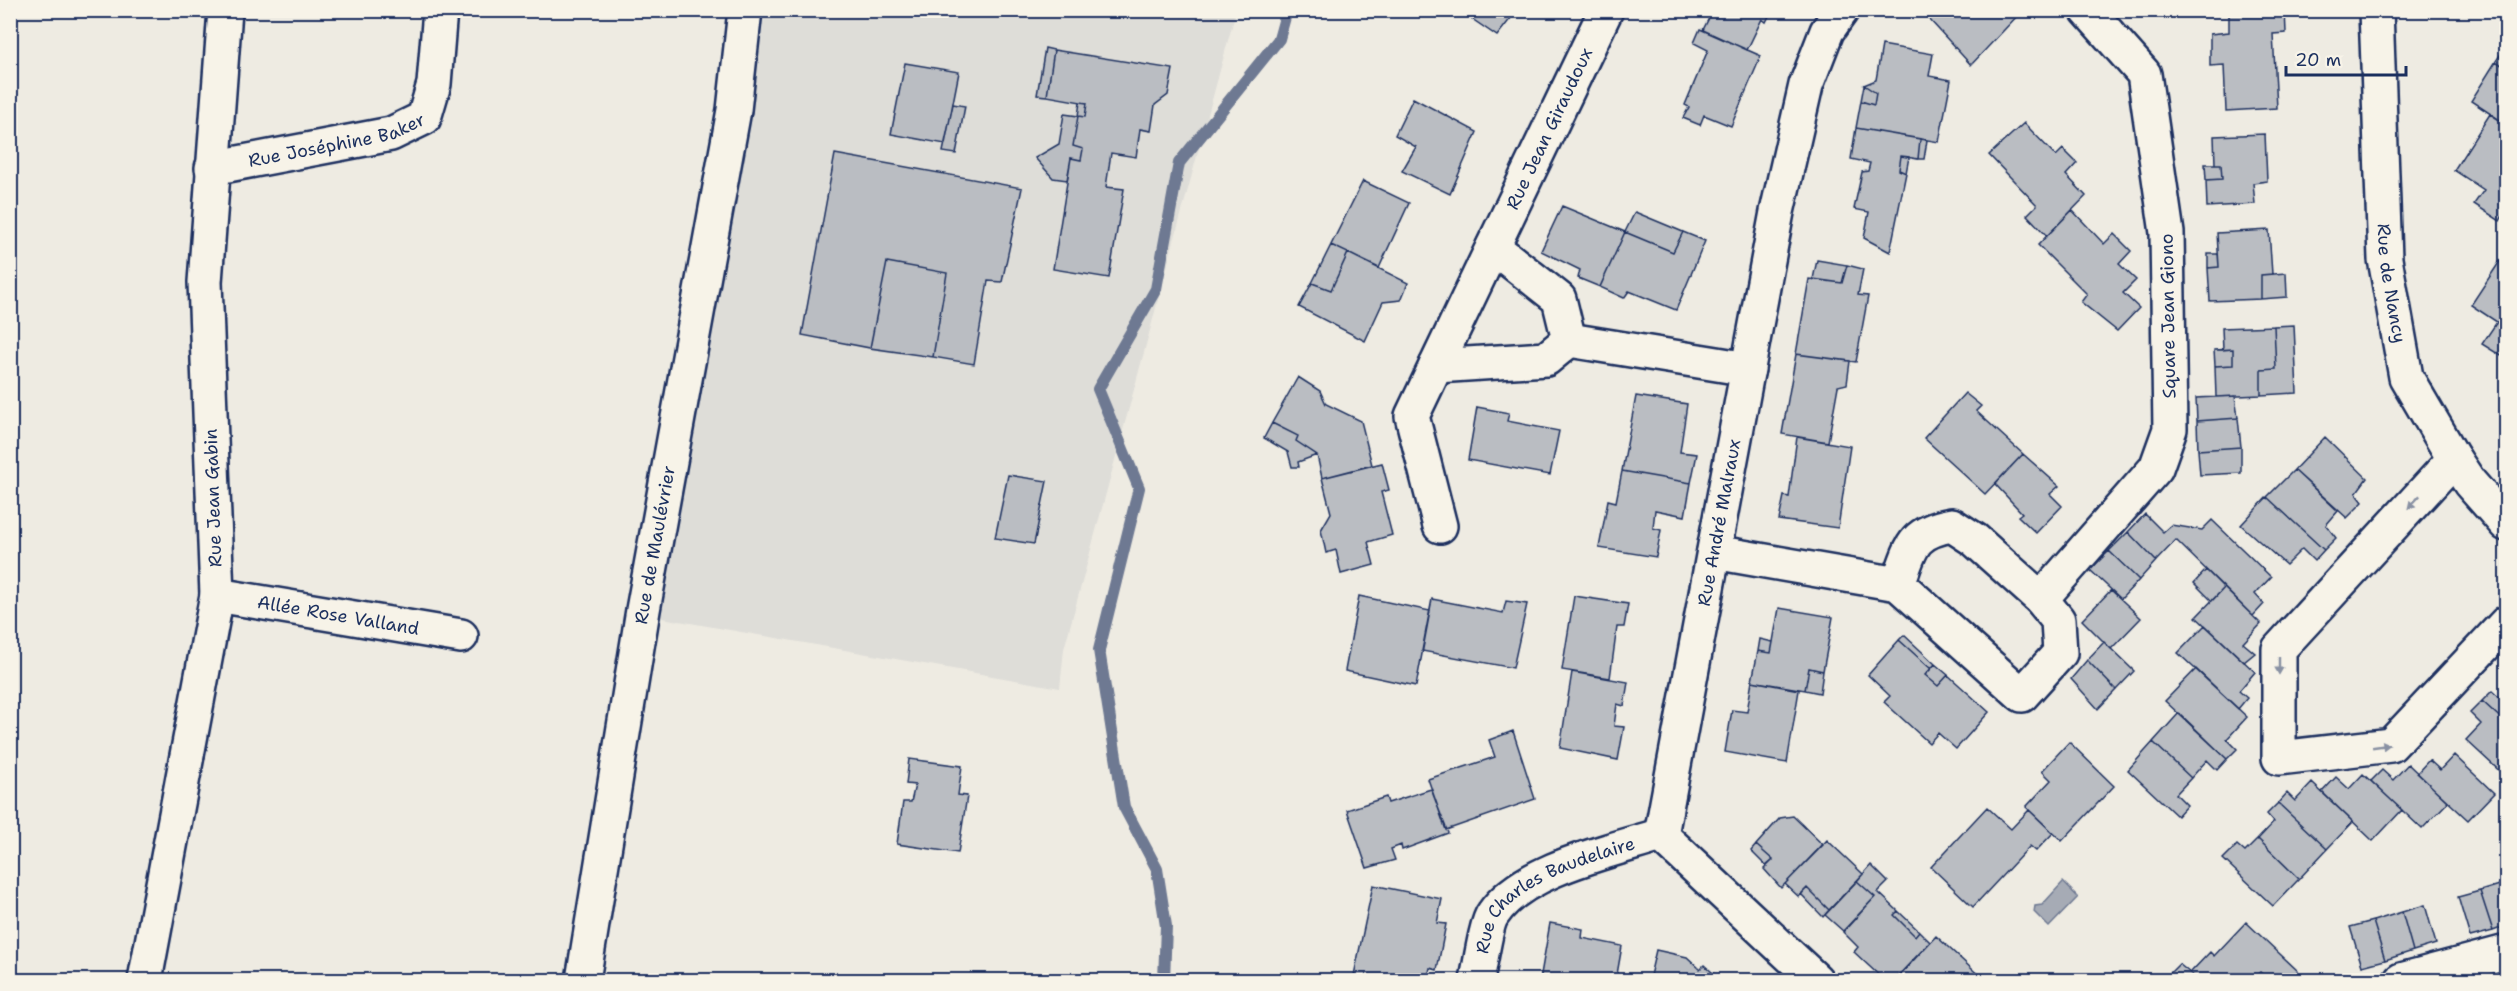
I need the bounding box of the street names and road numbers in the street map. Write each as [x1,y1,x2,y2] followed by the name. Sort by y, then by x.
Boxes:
[1500,44,1598,214] street label: Rue Jean Giraudoux
[246,107,429,173] street label: Rue Joséphine Baker
[2372,223,2412,345] street label: Rue de Nancy
[2155,233,2181,399] street label: Square Jean Giono
[199,428,227,568] street label: Rue Jean Gabin
[1692,437,1746,608] street label: Rue André Malraux
[629,464,681,626] street label: Rue de Maulévrier
[256,590,421,641] street label: Allée Rose Valland
[1470,831,1638,956] street label: Rue Charles Baudelaire

